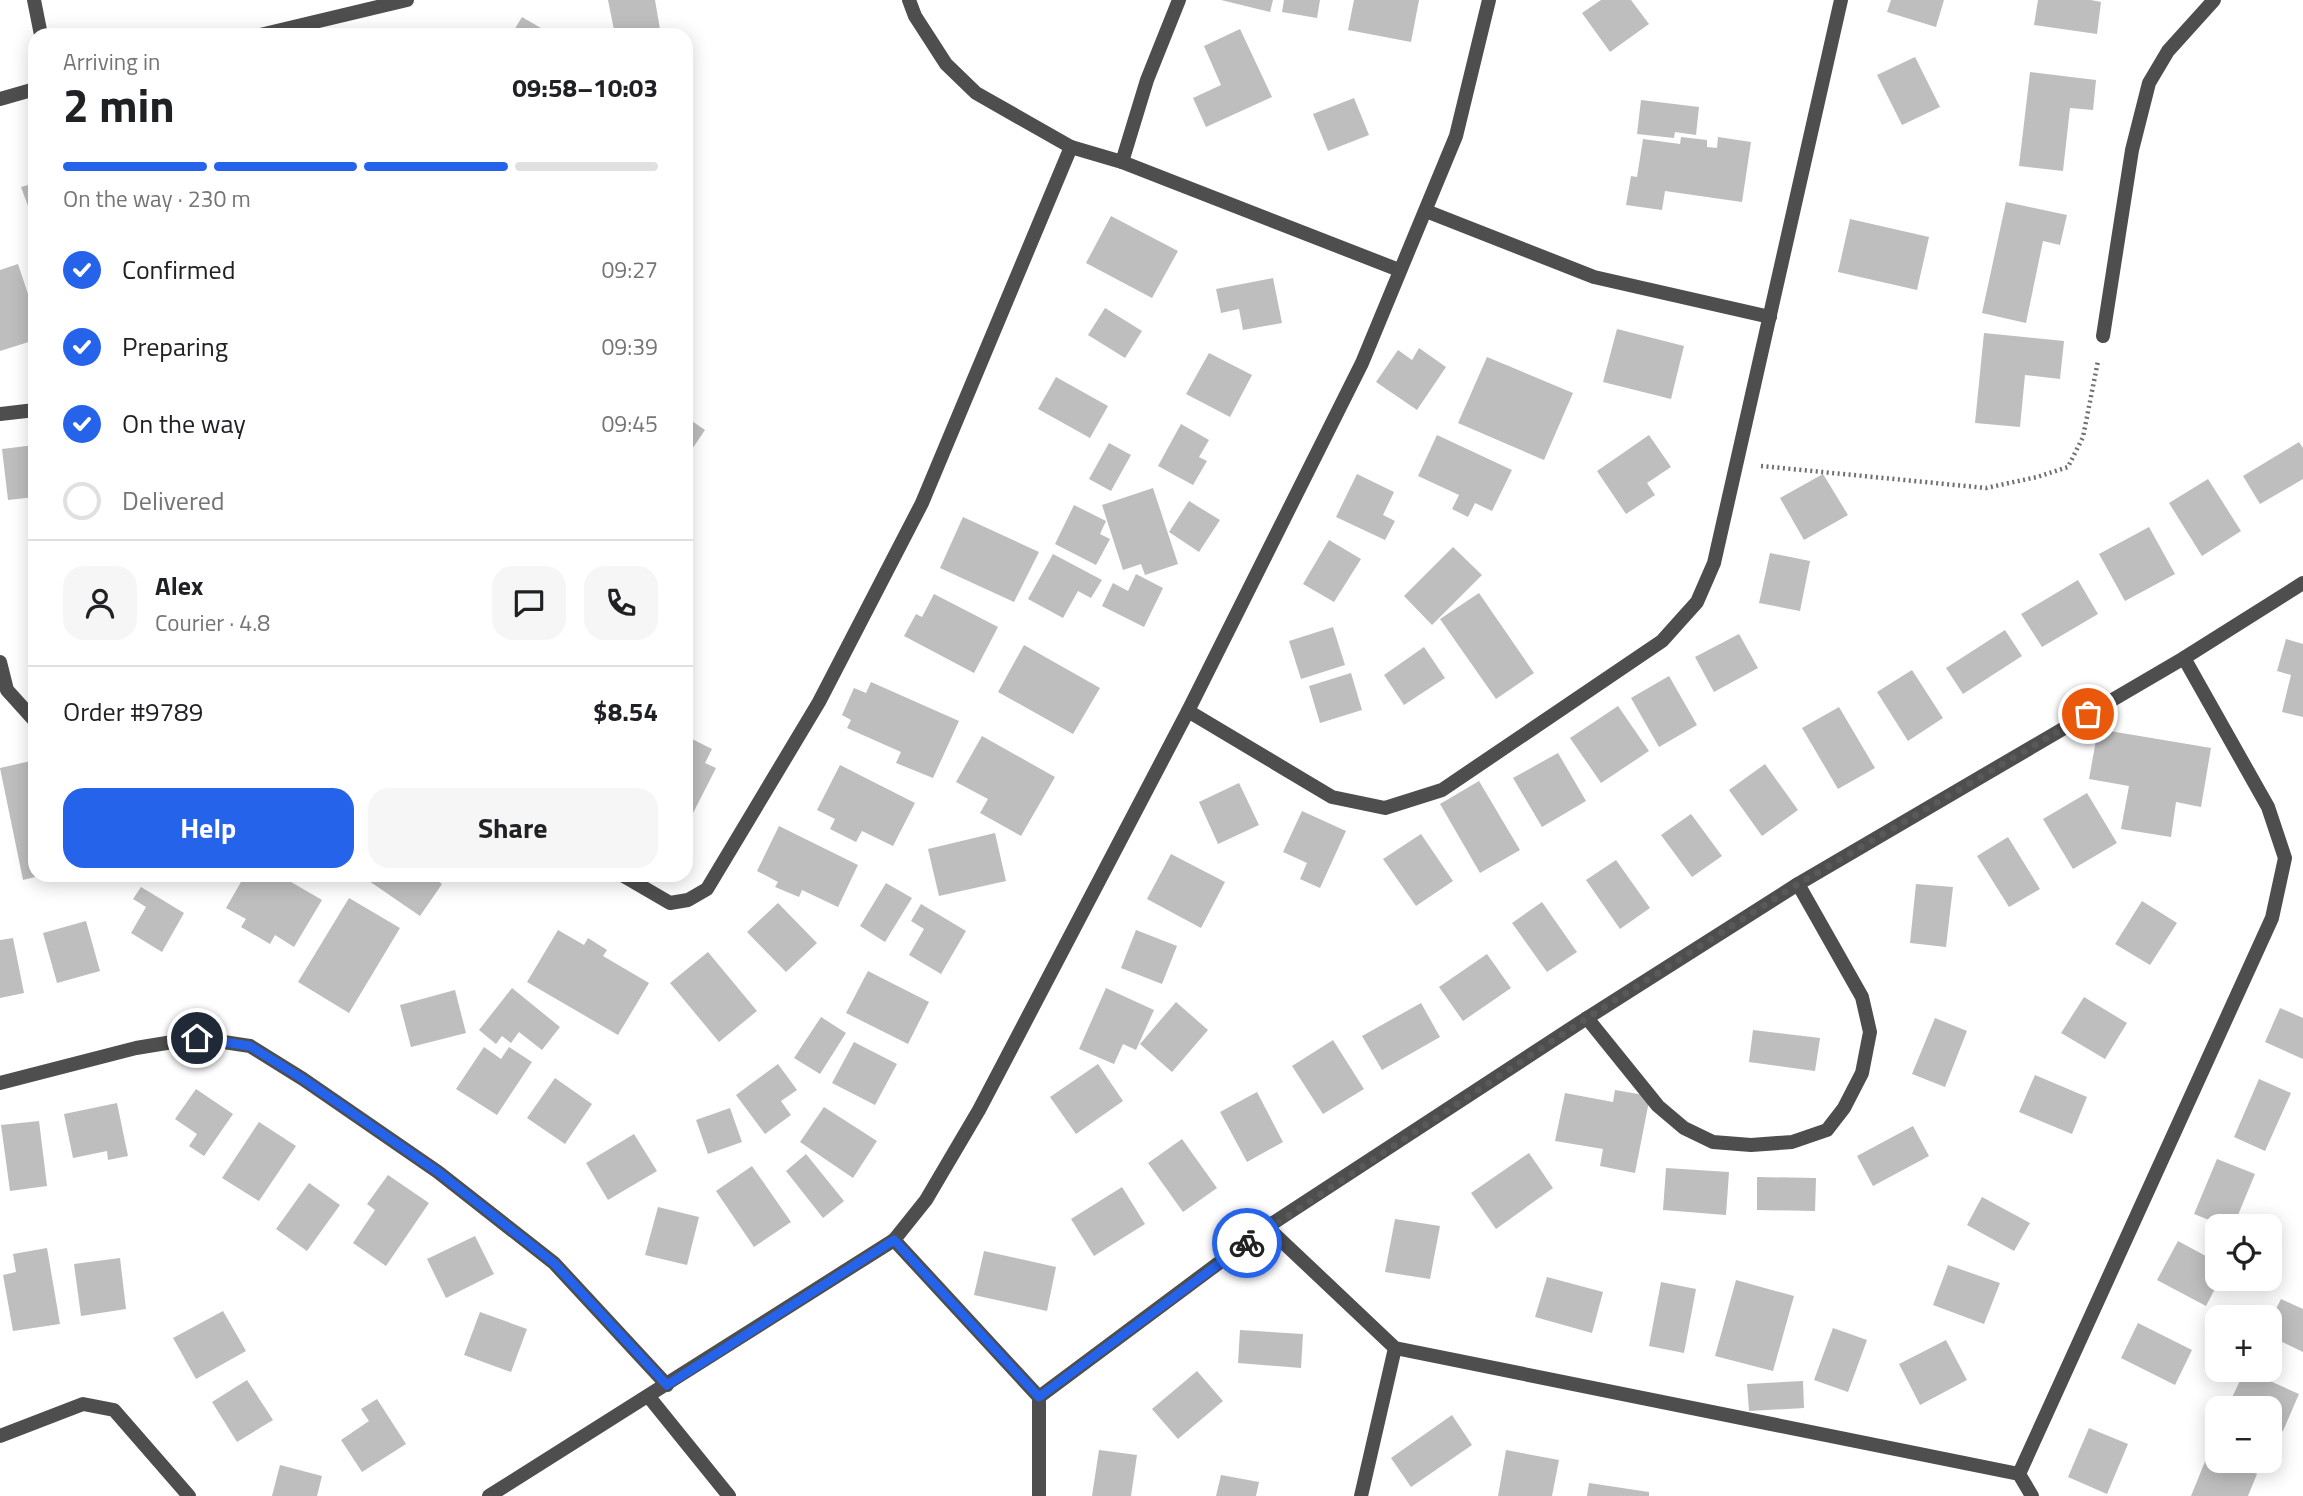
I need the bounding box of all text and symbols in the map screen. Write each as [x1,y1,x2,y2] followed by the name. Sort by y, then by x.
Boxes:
[63,44,160,79] text: Arriving in
[512,68,658,107] text: 09:58–10:03
[63,70,175,140] text: 2 min
[63,181,251,216] text: On the way · 230 m
[122,250,236,289] text: Confirmed
[63,251,101,289] icon: check
[601,252,658,287] text: 09:27
[122,327,228,366] text: Preparing
[63,328,101,366] icon: check
[601,329,658,364] text: 09:39
[122,404,246,443] text: On the way
[63,405,101,443] icon: check
[601,406,658,441] text: 09:45
[122,481,225,520] text: Delivered
[63,566,137,640] button: person
[155,566,203,605] text: Alex
[492,566,566,640] button: chat
[584,566,658,640] button: phone
[155,605,270,640] text: Courier · 4.8
[2058,684,2118,744] pin
[63,692,203,731] text: Order #9789
[593,692,658,731] text: $8.54
[2069,695,2107,733] icon: bag
[63,788,354,868] button: Help
[368,788,658,868] button: Share
[167,1008,227,1068] pin
[178,1019,216,1057] icon: home
[1212,1208,1282,1278] courier
[2205,1214,2282,1473] map controls
[2205,1214,2282,1291] button: locate
[1228,1224,1266,1262] icon: bike
[2205,1305,2282,1382] button: +
[2205,1396,2282,1473] button: −

